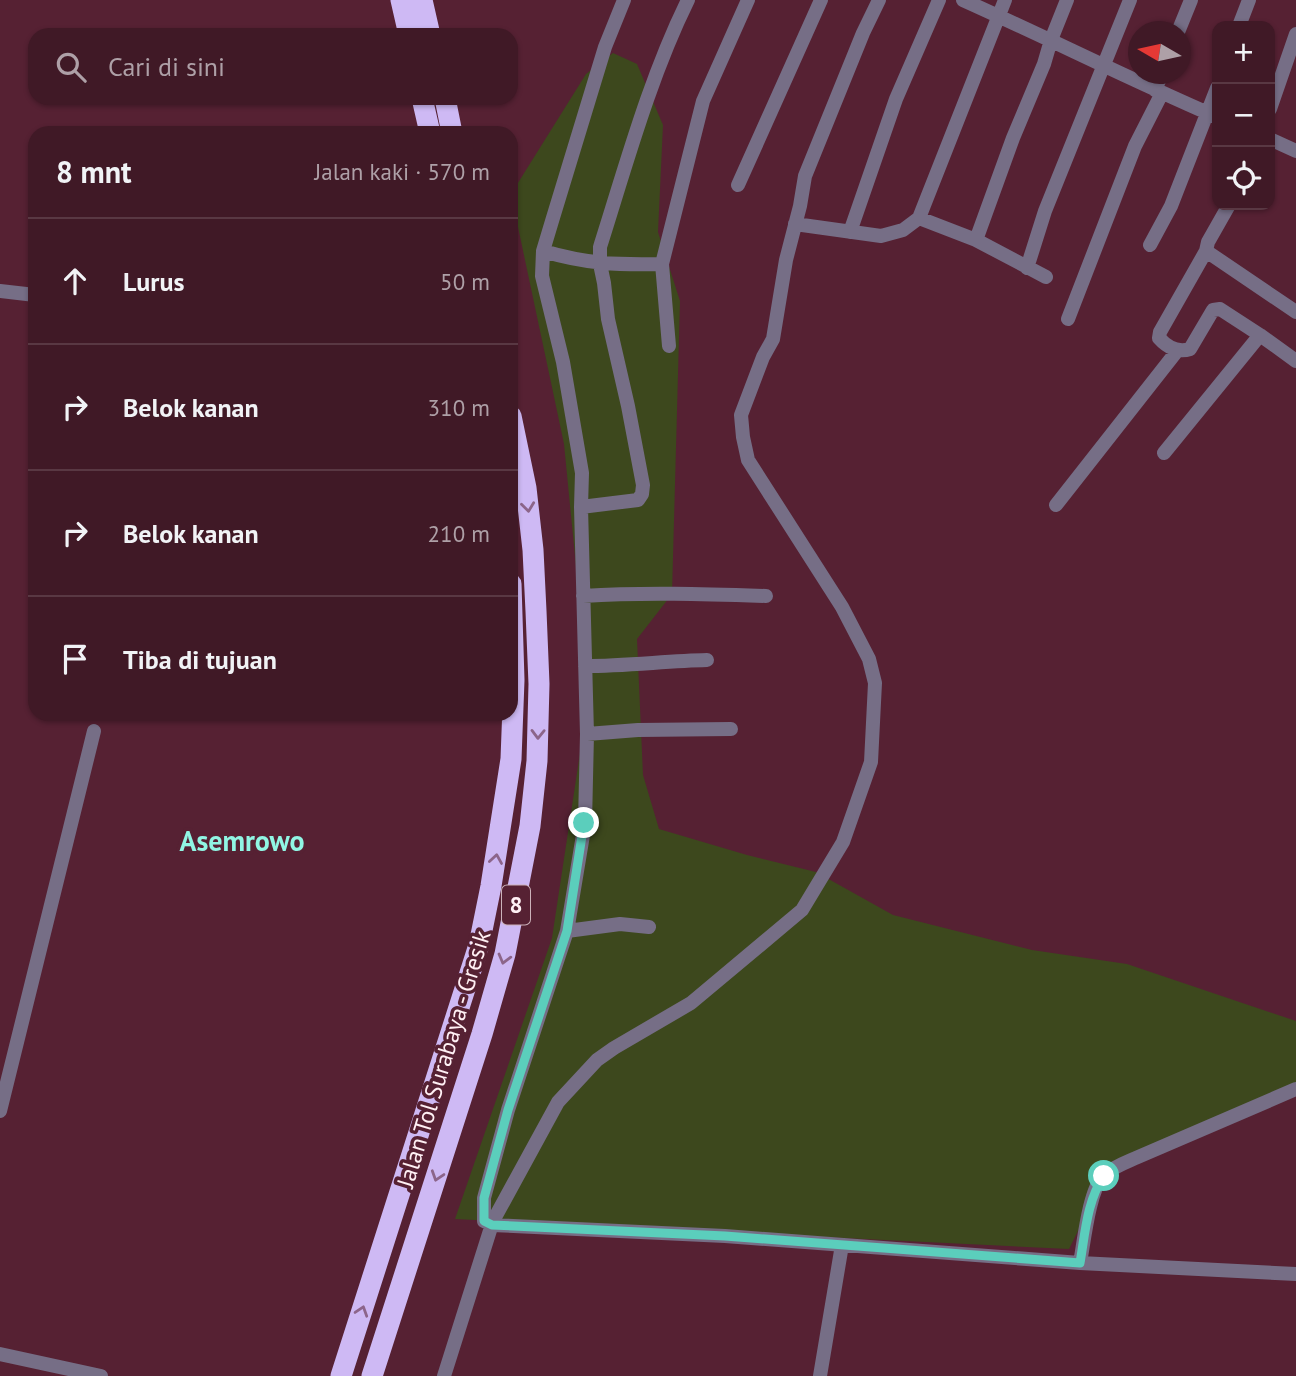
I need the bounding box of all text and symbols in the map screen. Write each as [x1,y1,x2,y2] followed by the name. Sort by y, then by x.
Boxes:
[1128,21,1191,84] north arrow
[1212,21,1275,210] map controls
[1212,21,1275,84] button: +
[28,28,518,105] search box
[52,48,90,86] icon: search
[108,50,225,83] text: Cari di sini
[1212,84,1275,147] button: −
[1212,147,1275,210] button: locate
[56,152,132,191] text: 8 mnt
[315,157,490,186] text: Jalan kaki · 570 m
[56,262,94,300] icon: ahead
[123,265,184,298] text: Lurus
[440,267,490,296] text: 50 m
[56,388,94,426] icon: right
[123,391,259,424] text: Belok kanan
[428,393,490,422] text: 310 m
[520,501,535,513] one-way arrow
[56,514,94,552] icon: right
[123,517,259,550] text: Belok kanan
[428,519,490,548] text: 210 m
[56,640,94,678] icon: arrive
[123,643,277,676] text: Tiba di tujuan
[530,729,546,740] one-way arrow
[568,807,599,838] route end
[179,822,305,859] district label: Asemrowo
[488,853,503,864] one-way arrow
[502,885,530,924] road number: 8
[389,926,498,1192] street label: Jalan Tol Surabaya - Gresik
[498,953,512,965] one-way arrow
[1088,1160,1119,1191] route start
[431,1170,446,1182] one-way arrow
[354,1305,368,1318] one-way arrow

